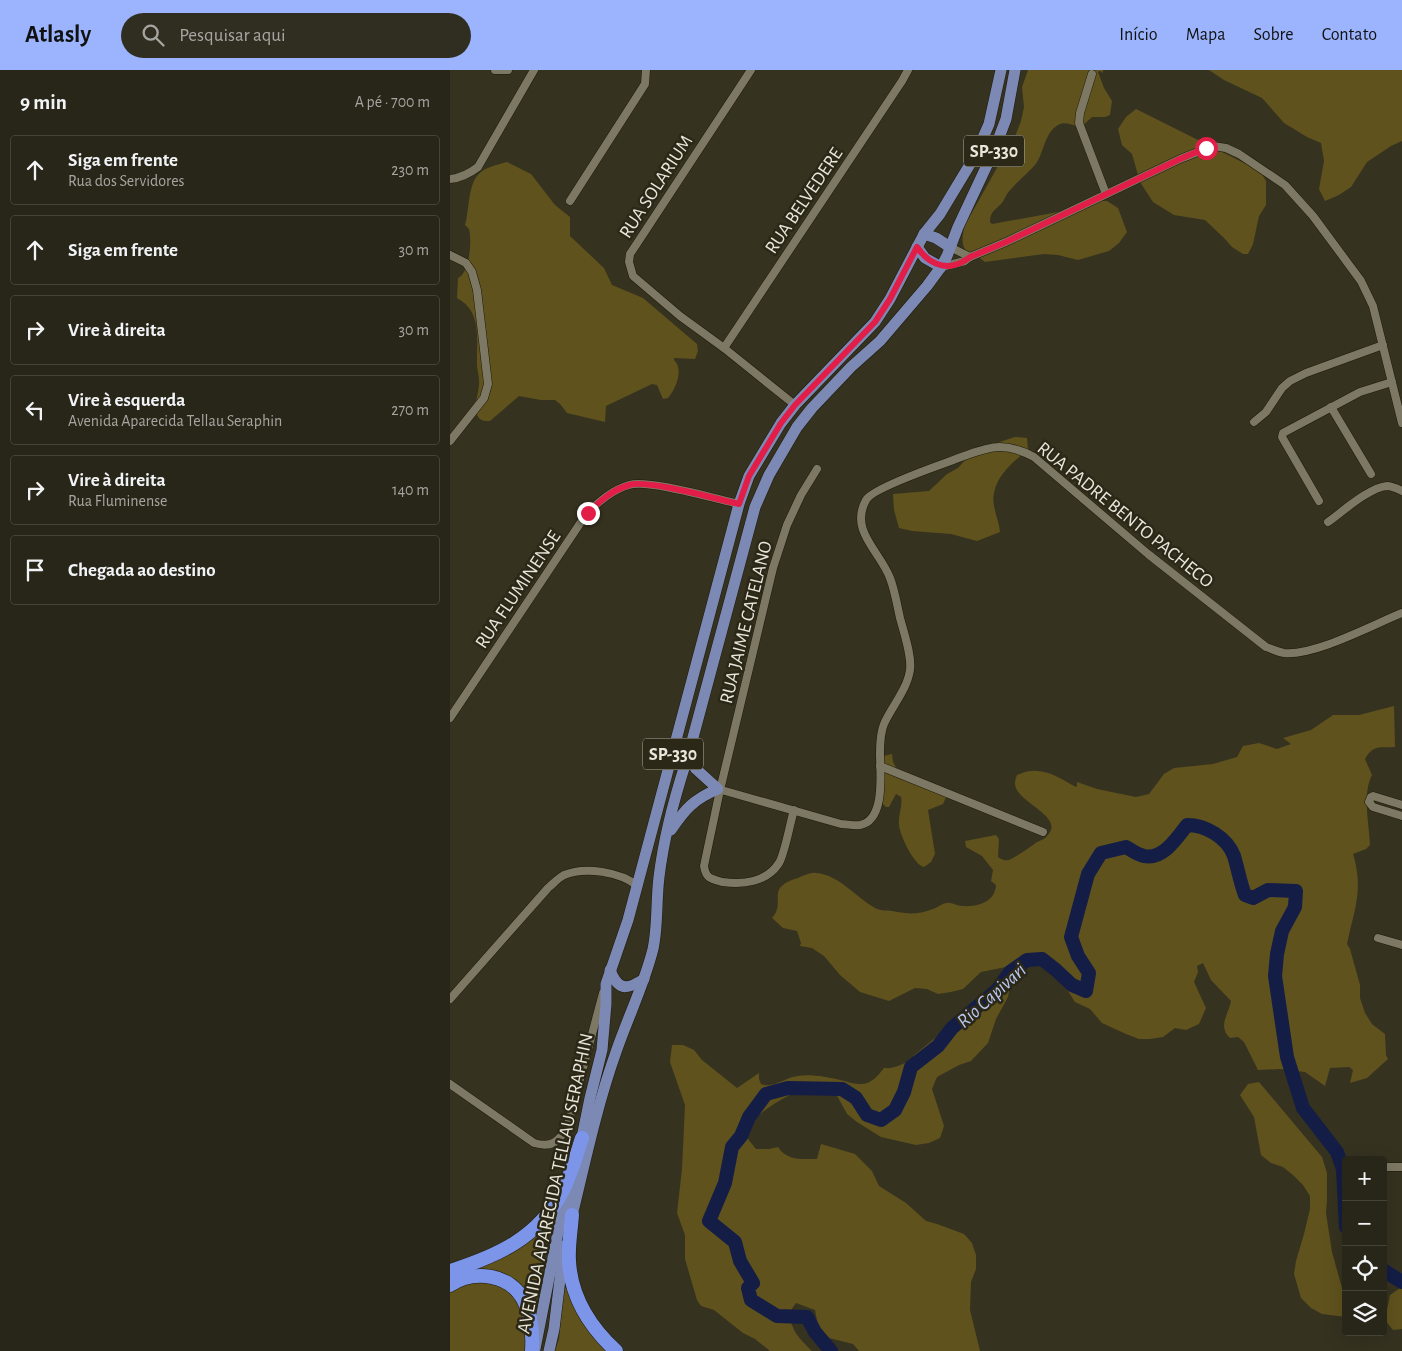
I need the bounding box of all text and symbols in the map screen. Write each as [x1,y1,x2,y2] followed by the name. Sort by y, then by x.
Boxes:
[121,13,471,58] search box
[139,21,167,49] icon: search
[25,23,91,47] text: Atlasly
[179,26,286,45] text: Pesquisar aqui
[1119,26,1158,44] text: Início
[1186,26,1226,44] text: Mapa
[1254,26,1294,44] text: Sobre
[1322,26,1377,44] text: Contato
[20,92,67,113] text: 9 min
[355,94,430,110] text: A pé · 700 m
[616,132,696,242] street label: RUA SOLARIUM
[964,136,1024,166] road number: SP-330
[1195,137,1218,160] route start
[762,144,847,257] street label: RUA BELVEDERE
[68,151,178,170] text: Siga em frente
[21,156,49,184] icon: ahead
[391,162,429,178] text: 230 m
[68,173,185,189] text: Rua dos Servidores
[21,236,49,264] icon: ahead
[68,241,178,260] text: Siga em frente
[399,242,429,258] text: 30 m
[21,316,49,344] icon: right
[68,321,166,340] text: Vire à direita
[399,322,429,338] text: 30 m
[68,391,185,410] text: Vire à esquerda
[21,396,49,424] icon: left
[391,402,429,418] text: 270 m
[68,413,282,429] text: Avenida Aparecida Tellau Seraphin
[1034,439,1217,592] street label: RUA PADRE BENTO PACHECO
[68,471,166,490] text: Vire à direita
[21,476,49,504] icon: right
[392,482,429,498] text: 140 m
[68,493,168,509] text: Rua Fluminense
[577,502,600,525] route end
[472,528,564,652] street label: RUA FLUMINENSE
[717,539,776,706] street label: RUA JAIME CATELANO
[21,556,49,584] icon: arrive
[68,561,216,580] text: Chegada ao destino
[643,739,703,770] road number: SP-330
[953,960,1030,1032] water label: Rio Capivari
[514,1031,597,1335] street label: AVENIDA APARECIDA TELLAU SERAPHIN
[1342,1156,1387,1336] map controls
[1342,1156,1387,1201] button: +
[1342,1201,1387,1246] button: −
[1342,1246,1387,1291] button: locate
[1342,1291,1387,1336] button: layers

